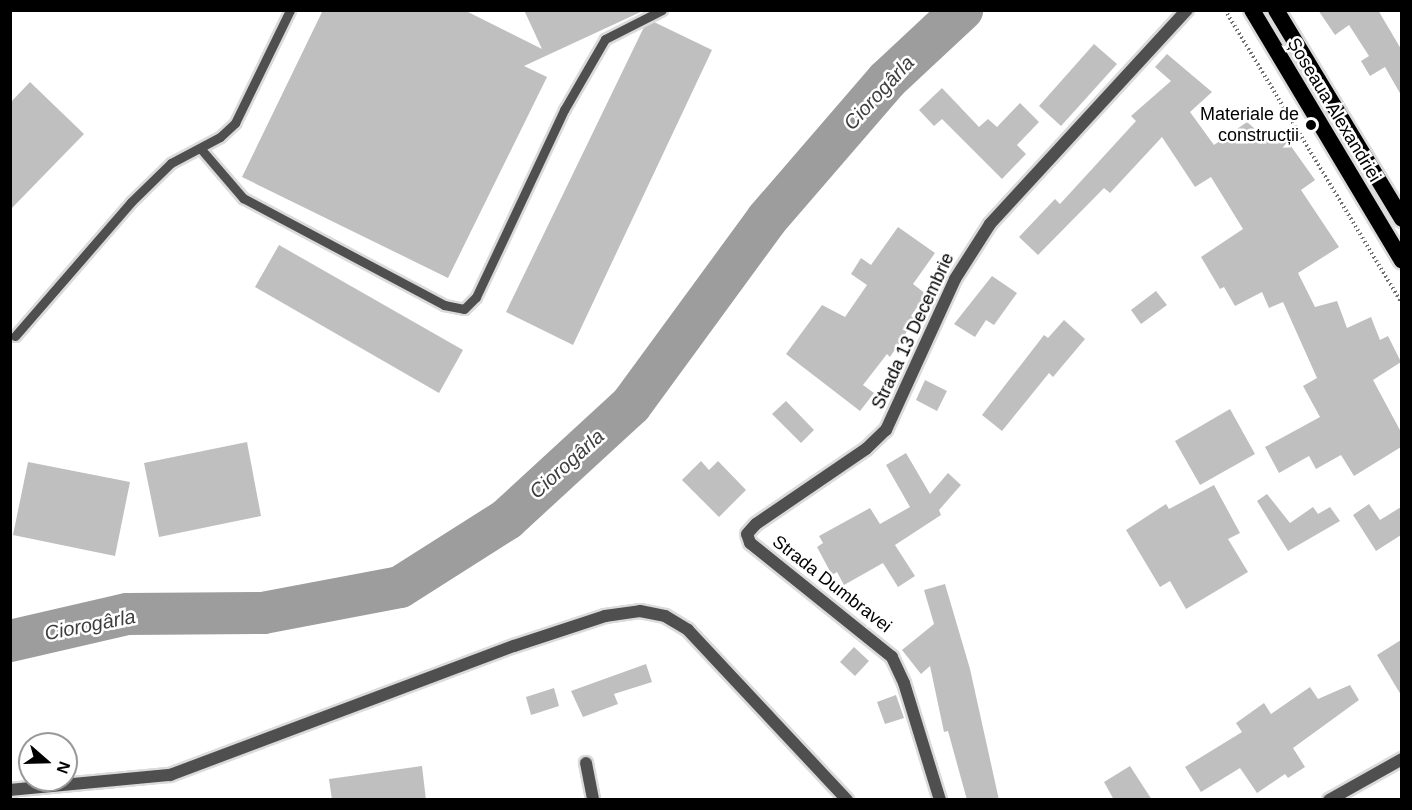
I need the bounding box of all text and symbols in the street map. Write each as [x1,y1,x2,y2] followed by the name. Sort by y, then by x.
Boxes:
[1282,34,1386,186] street label: Șoseaua Alexandriei
[839,51,919,135] water label: Ciorogârla
[1200,104,1299,146] place label: Materiale de construcții
[1304,118,1318,132] marker: Materiale de construcții
[867,249,959,413] street label: Strada 13 Decembrie
[525,424,609,504] water label: Ciorogârla
[768,531,896,637] street label: Strada Dumbravei
[42,604,138,646] water label: Ciorogârla
[18,732,78,792] north arrow
[54,759,73,776] text: N

